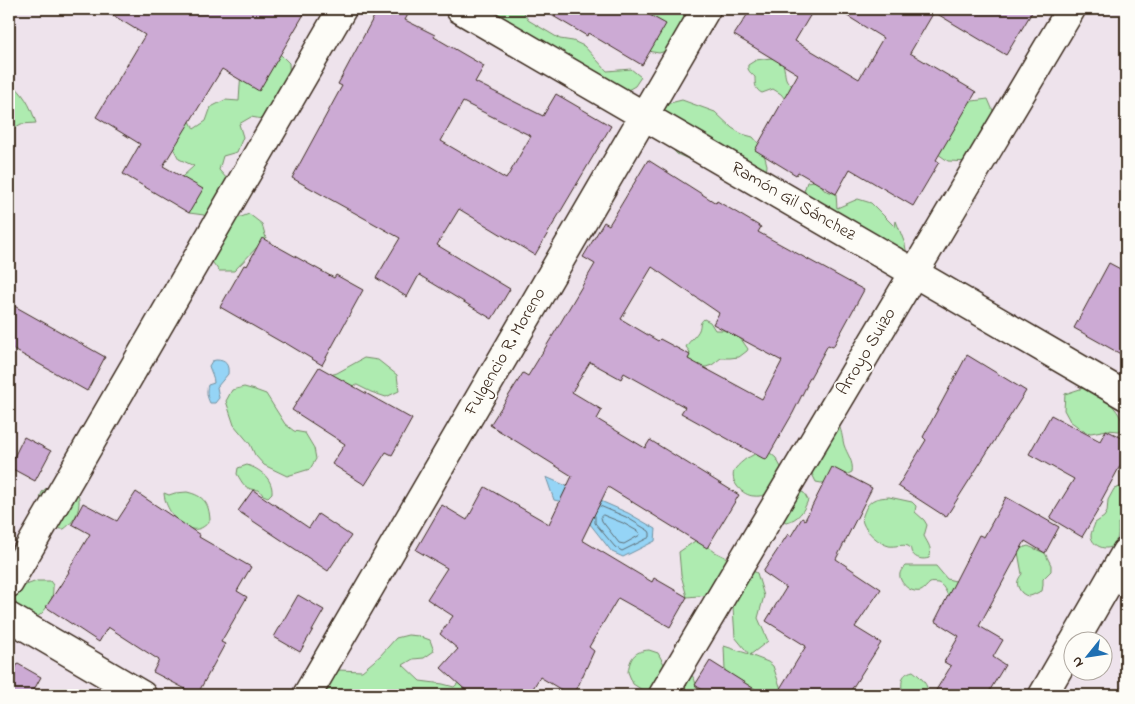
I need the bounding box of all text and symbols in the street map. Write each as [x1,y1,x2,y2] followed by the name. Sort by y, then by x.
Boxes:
[726,156,861,249] street label: Ramón Gil Sánchez
[458,283,554,422] street label: Fulgencio R. Moreno
[831,303,903,401] street label: Arroyo Suizo
[1062,632,1112,682] north arrow
[1067,652,1089,671] text: N

